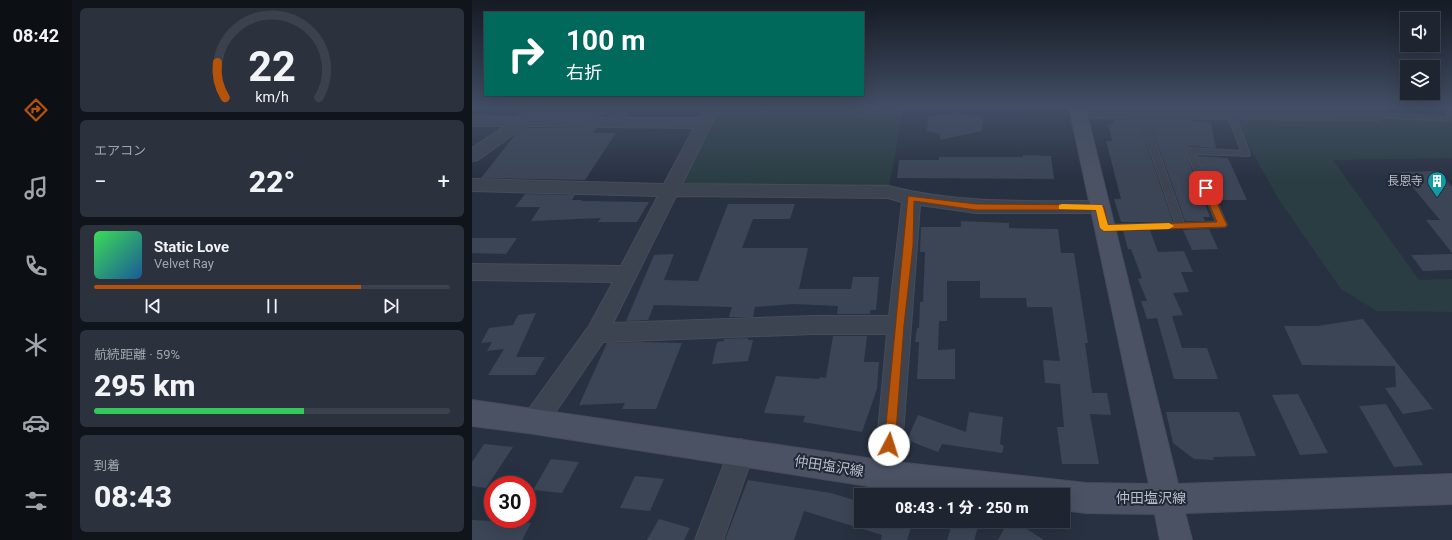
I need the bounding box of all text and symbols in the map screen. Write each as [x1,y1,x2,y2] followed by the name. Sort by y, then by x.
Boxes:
[1400,12,1440,100] map controls
[1400,12,1440,52] button: sound
[566,24,645,57] text: 100 m
[13,25,59,46] text: 08:42
[500,28,552,80] icon: right
[248,42,296,91] text: 22
[1400,60,1440,100] button: layers
[566,62,602,83] text: 右折
[255,89,289,105] text: km/h
[22,96,50,124] icon: directions
[94,143,146,158] text: エアコン
[249,164,295,199] text: 22°
[94,169,107,194] text: −
[438,169,450,194] text: +
[1426,170,1448,198] building icon: 長恩寺
[1189,171,1223,205] pin
[22,174,50,202] icon: music
[1387,174,1423,188] place label: 長恩寺
[1195,177,1217,199] icon: arrive
[154,238,229,256] text: Static Love
[22,252,50,280] icon: phone
[154,256,214,271] text: Velvet Ray
[142,295,164,317] icon: previous
[261,295,283,317] icon: pause
[380,295,402,317] icon: next
[22,331,50,359] icon: climate
[94,347,180,362] text: 航続距離 · 59%
[94,368,196,403] text: 295 km
[22,409,50,437] icon: car
[868,424,910,466] position arrow
[793,453,865,479] street label: 仲田塩沢線
[94,458,120,473] text: 到着
[484,476,536,528] speed limit sign: 30
[94,479,172,514] text: 08:43
[22,487,50,515] icon: filters
[1116,490,1186,506] street label: 仲田塩沢線
[895,499,1029,517] text: 08:43 · 1 分 · 250 m

